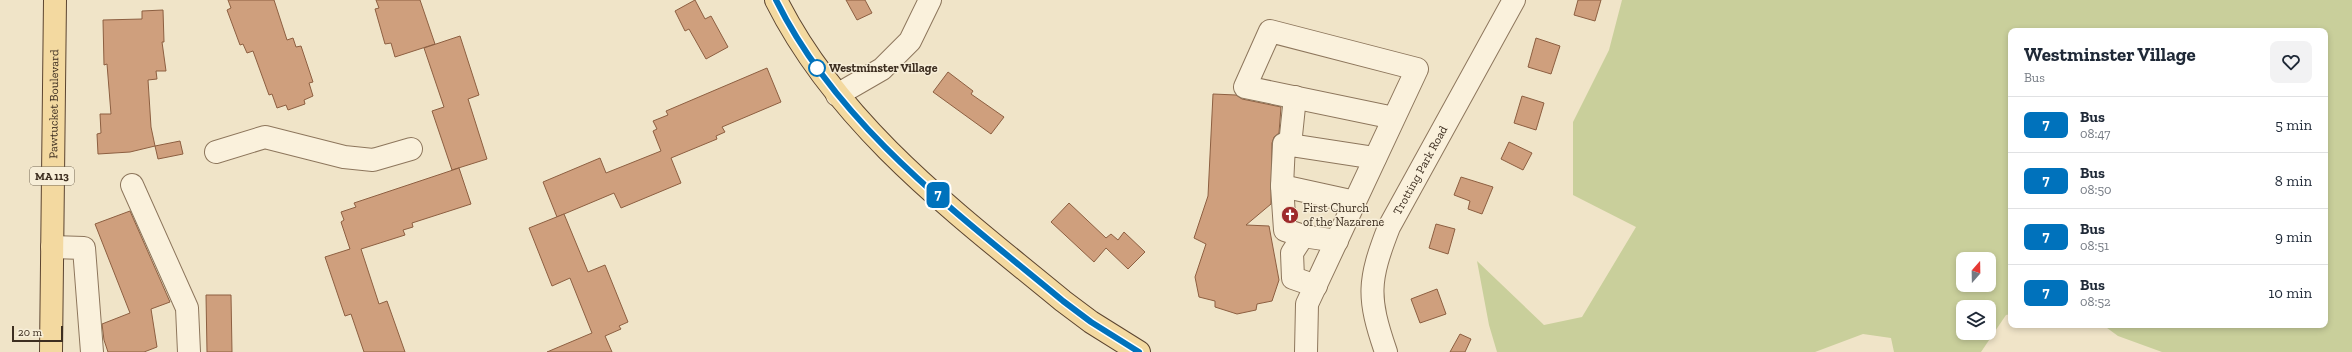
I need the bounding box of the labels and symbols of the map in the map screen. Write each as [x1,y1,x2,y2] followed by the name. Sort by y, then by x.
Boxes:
[46,49,61,159] street label: Pawtucket Boulevard
[808,59,826,77] marker: Westminster Village
[829,61,938,75] place label: Westminster Village
[1390,123,1451,217] street label: Trotting Park Road
[30,167,74,185] road number: MA 113
[925,182,951,208] line badge: 7
[1303,201,1385,229] place label: First Church of the Nazarene
[1280,205,1300,225] church icon: First Church of the Nazarene
[1956,252,1996,292] north arrow
[12,324,63,343] scale bar

